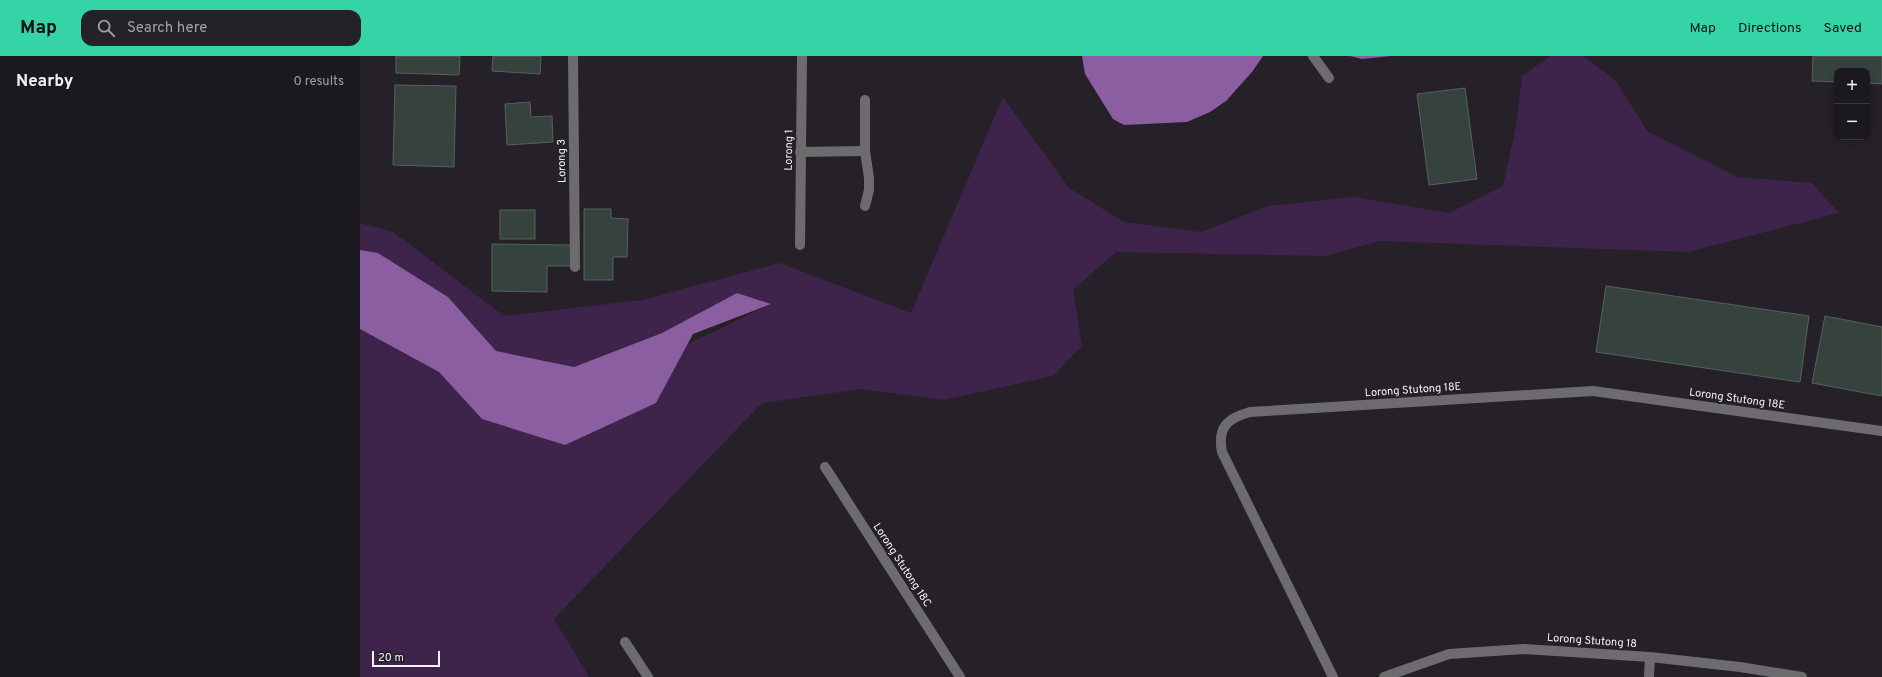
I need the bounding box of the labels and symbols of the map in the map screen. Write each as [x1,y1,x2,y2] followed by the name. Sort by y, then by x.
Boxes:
[782,129,796,171] street label: Lorong 1
[555,139,569,183] street label: Lorong 3
[1364,380,1462,400] street label: Lorong Stutong 18E
[1688,385,1786,413] street label: Lorong Stutong 18E
[870,520,934,610] street label: Lorong Stutong 18C
[1547,631,1637,651] street label: Lorong Stutong 18
[372,649,440,668] scale bar

